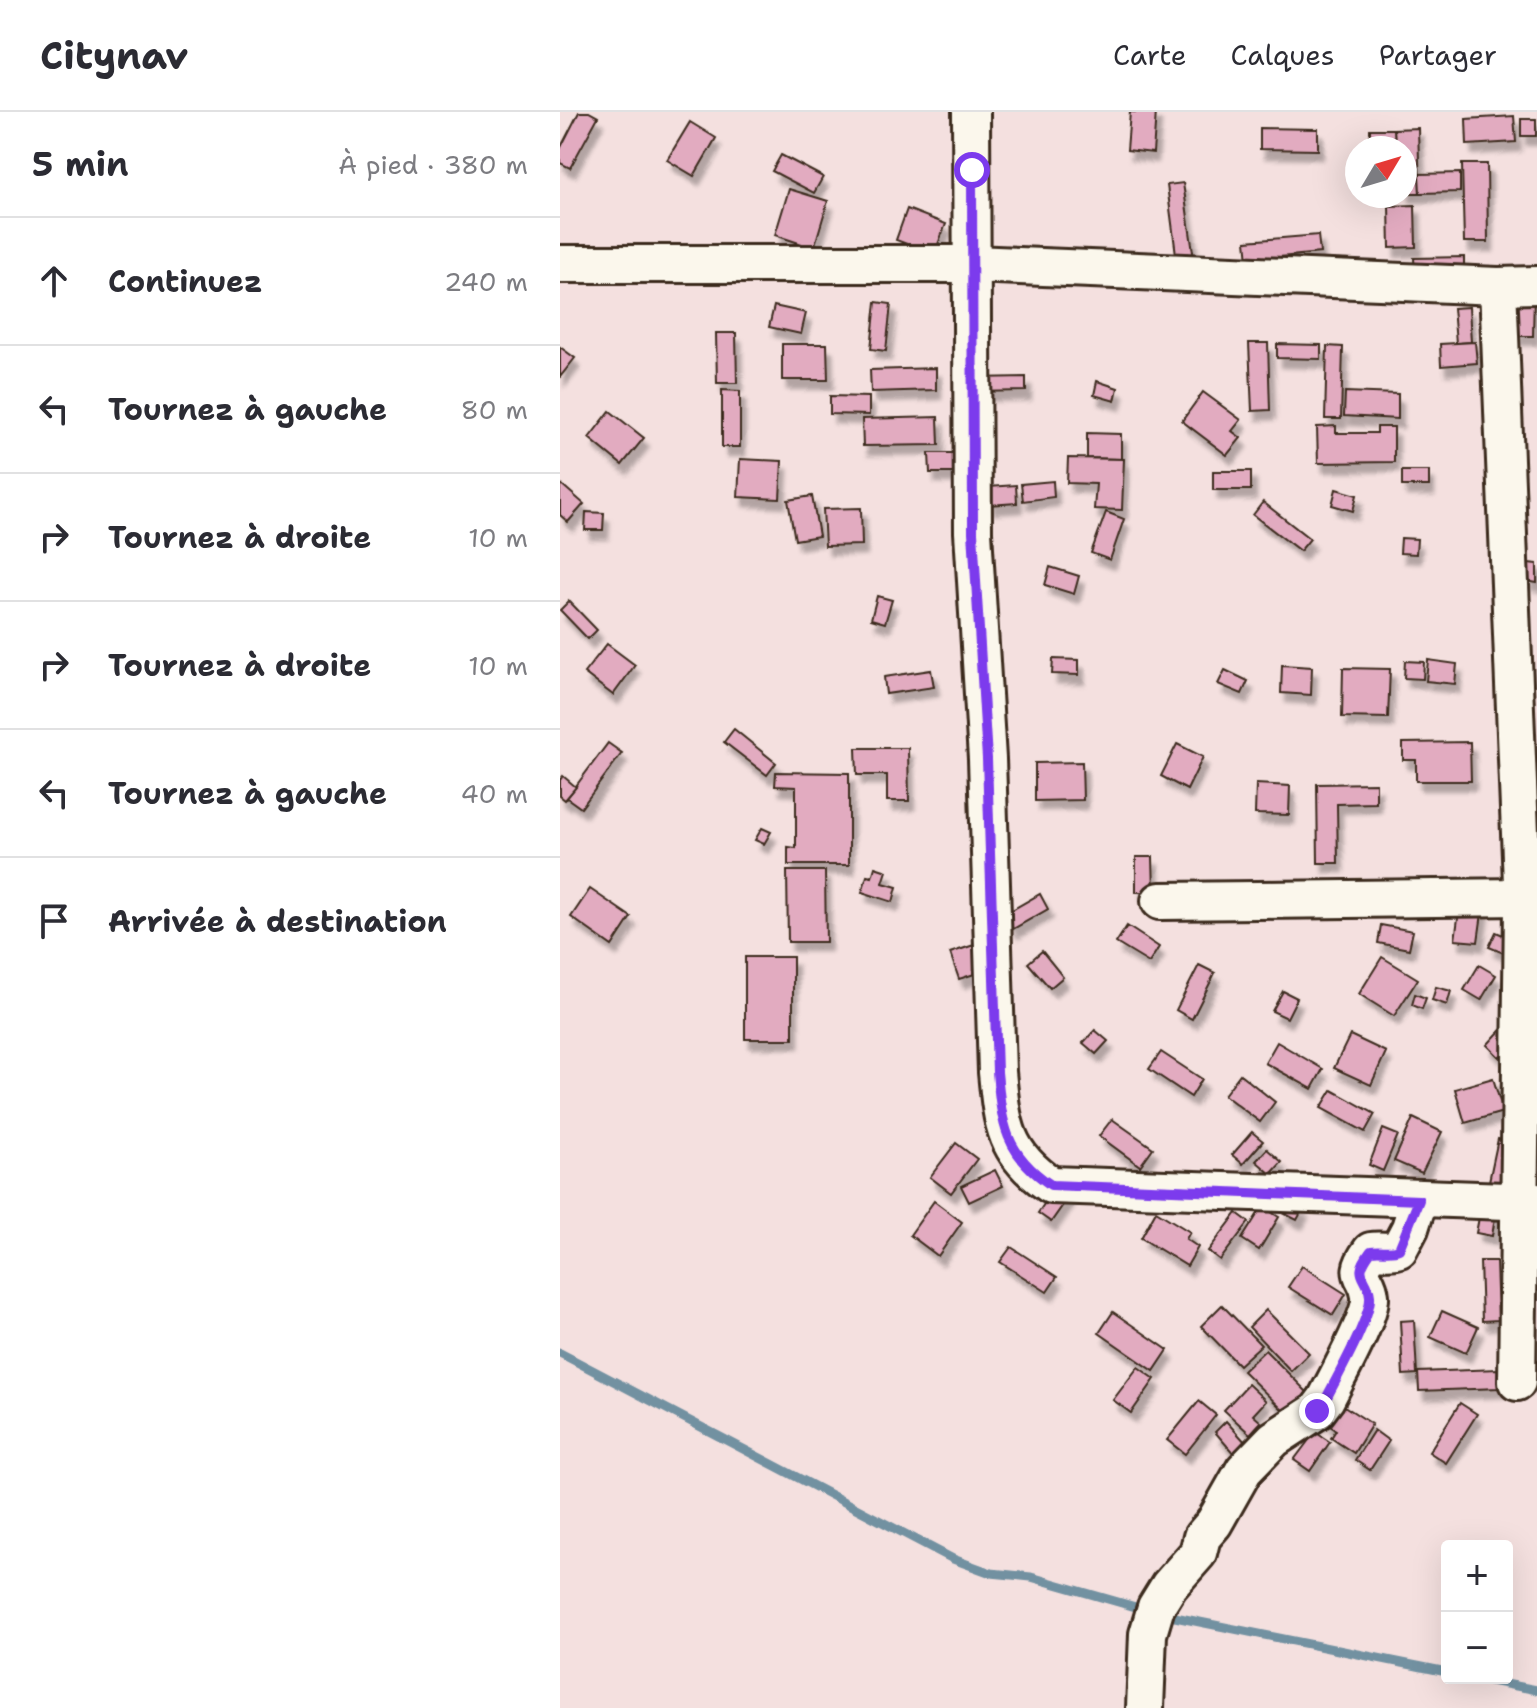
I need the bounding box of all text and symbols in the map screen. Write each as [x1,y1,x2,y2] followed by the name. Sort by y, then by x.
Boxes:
[40,30,188,81] text: Citynav
[1113,36,1186,74] text: Carte
[1230,36,1335,74] text: Calques
[1379,36,1497,74] text: Partager
[1345,136,1417,208] north arrow
[32,141,129,187] text: 5 min
[338,147,528,182] text: À pied · 380 m
[954,152,990,188] route start
[32,259,76,303] icon: ahead
[108,261,263,302] text: Continuez
[444,264,528,299] text: 240 m
[32,387,76,431] icon: left
[108,389,387,430] text: Tournez à gauche
[461,392,528,427] text: 80 m
[32,515,76,559] icon: right
[108,517,371,558] text: Tournez à droite
[468,520,528,555] text: 10 m
[32,643,76,687] icon: right
[108,645,371,686] text: Tournez à droite
[468,648,528,683] text: 10 m
[32,771,76,815] icon: left
[108,773,387,814] text: Tournez à gauche
[461,776,528,811] text: 40 m
[32,899,76,943] icon: arrive
[108,901,447,942] text: Arrivée à destination
[1299,1393,1335,1429] route end
[1441,1540,1513,1684] map controls
[1441,1540,1513,1612] button: +
[1441,1612,1513,1684] button: −

